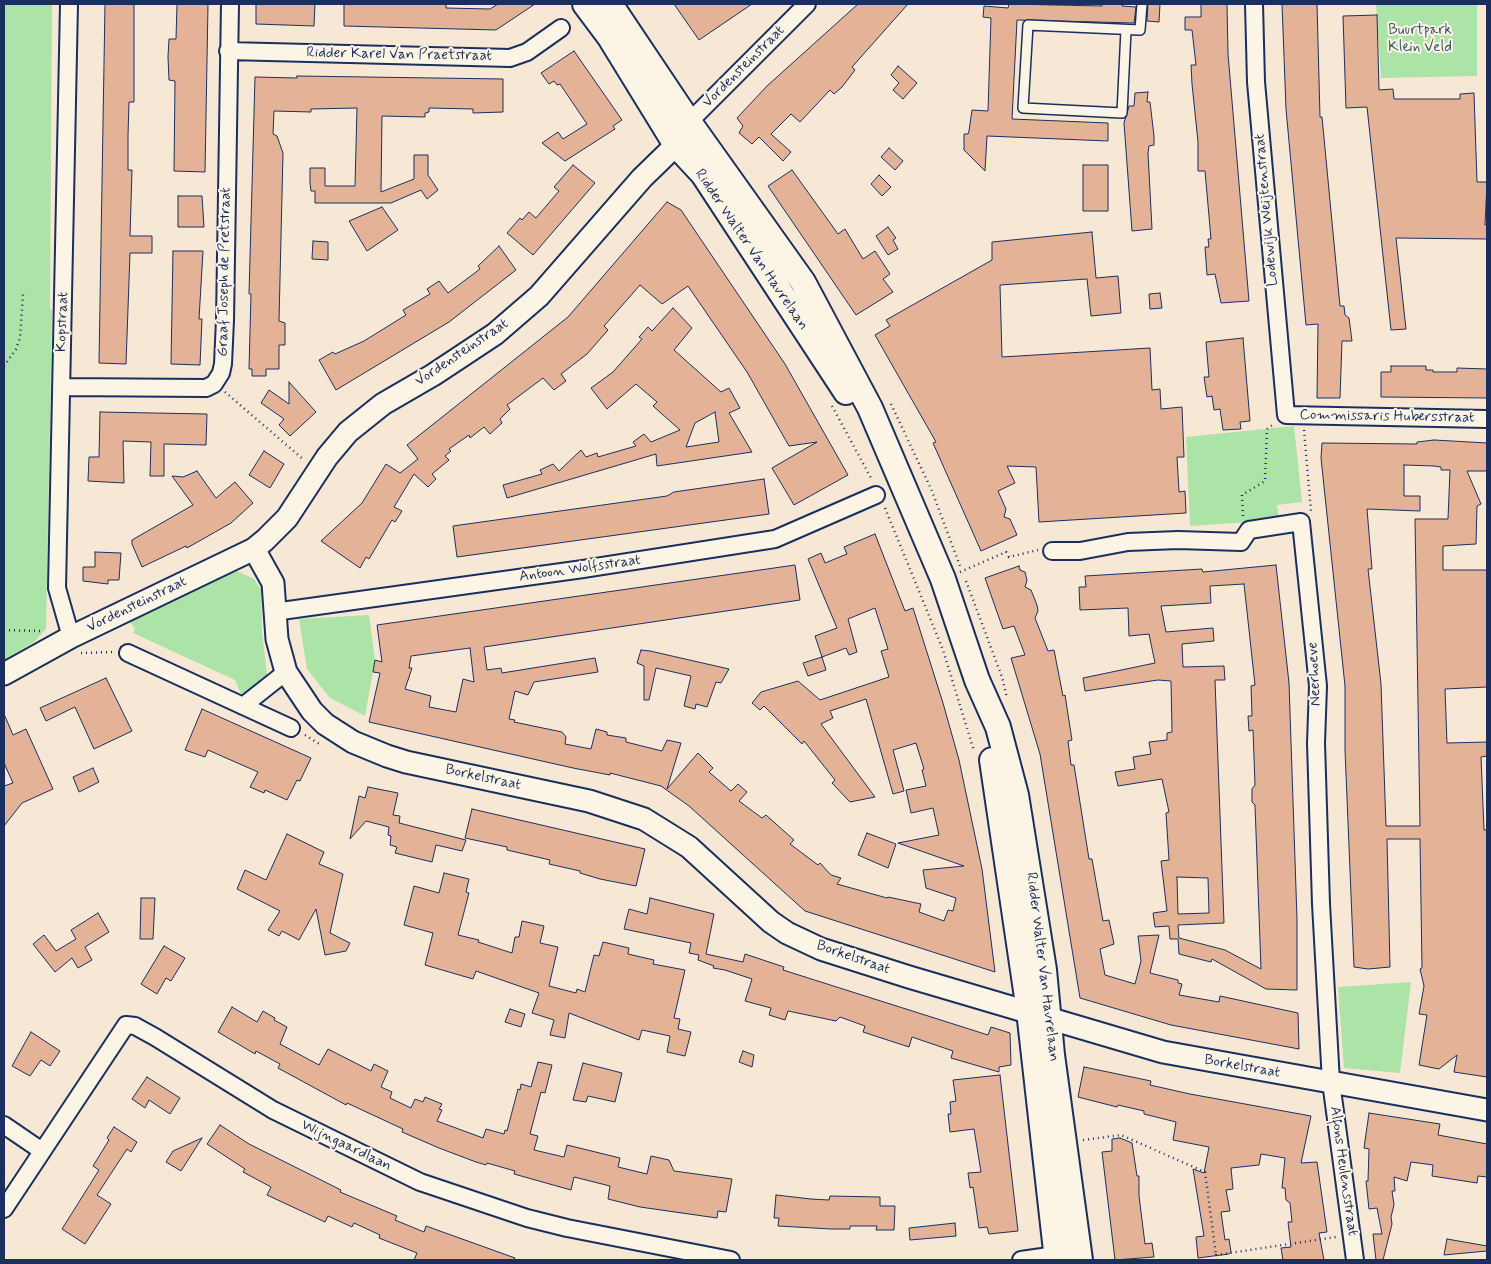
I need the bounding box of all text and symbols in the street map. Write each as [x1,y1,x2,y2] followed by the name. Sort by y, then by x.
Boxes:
[699,22,789,112] street label: Vordensteinstraat
[1388,22,1452,57] park label: Buurtpark Klein Veld
[306,44,492,66] street label: Ridder Karel Van Praetstraat
[1251,133,1283,287] street label: Lodewijk Weijtenstraat
[690,166,812,334] street label: Ridder Walter Van Havrelaan
[215,187,235,357] street label: Graaf Joseph de Pretstraat
[53,292,73,352] street label: Kopstraat
[412,315,512,391] street label: Vordensteinstraat
[1299,406,1475,428] street label: Commissaris Hubersstraat
[518,552,642,586] street label: Antoon Wolfsstraat
[84,573,190,637] street label: Vordensteinstraat
[1304,641,1326,707] street label: Neerhoeve
[444,761,522,795] street label: Borkelstraat
[1021,871,1063,1063] street label: Ridder Walter Van Havrelaan
[814,937,892,979] street label: Borkelstraat
[1203,1051,1281,1083] street label: Borkelstraat
[1325,1105,1361,1237] street label: Alfons Heulensstraat
[298,1116,394,1176] street label: Wijngaardlaan

